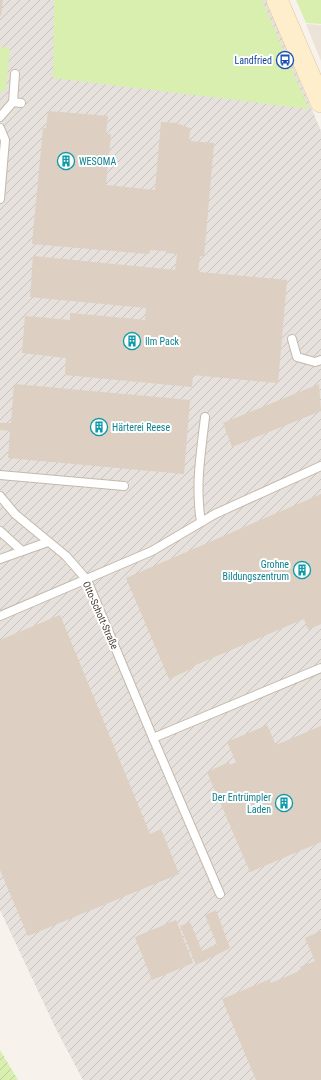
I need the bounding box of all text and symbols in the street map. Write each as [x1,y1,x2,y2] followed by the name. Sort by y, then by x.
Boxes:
[275,50,295,70] bus stop icon: Landfried
[234,55,272,66] place label: Landfried
[56,151,76,171] building icon: WESOMA
[79,156,116,167] place label: WESOMA
[122,331,142,351] building icon: Ilm Pack
[145,336,180,347] place label: Ilm Pack
[89,417,109,437] building icon: Härterei Reese
[112,422,170,433] place label: Härterei Reese
[223,559,289,582] place label: Grohne Bildungszentrum
[292,560,312,580] building icon: Grohne Bildungszentrum
[81,580,121,651] street label: Otto-Schott-Straße
[212,792,271,815] place label: Der Entrümpler Laden
[274,793,294,813] building icon: Der Entrümpler Laden

